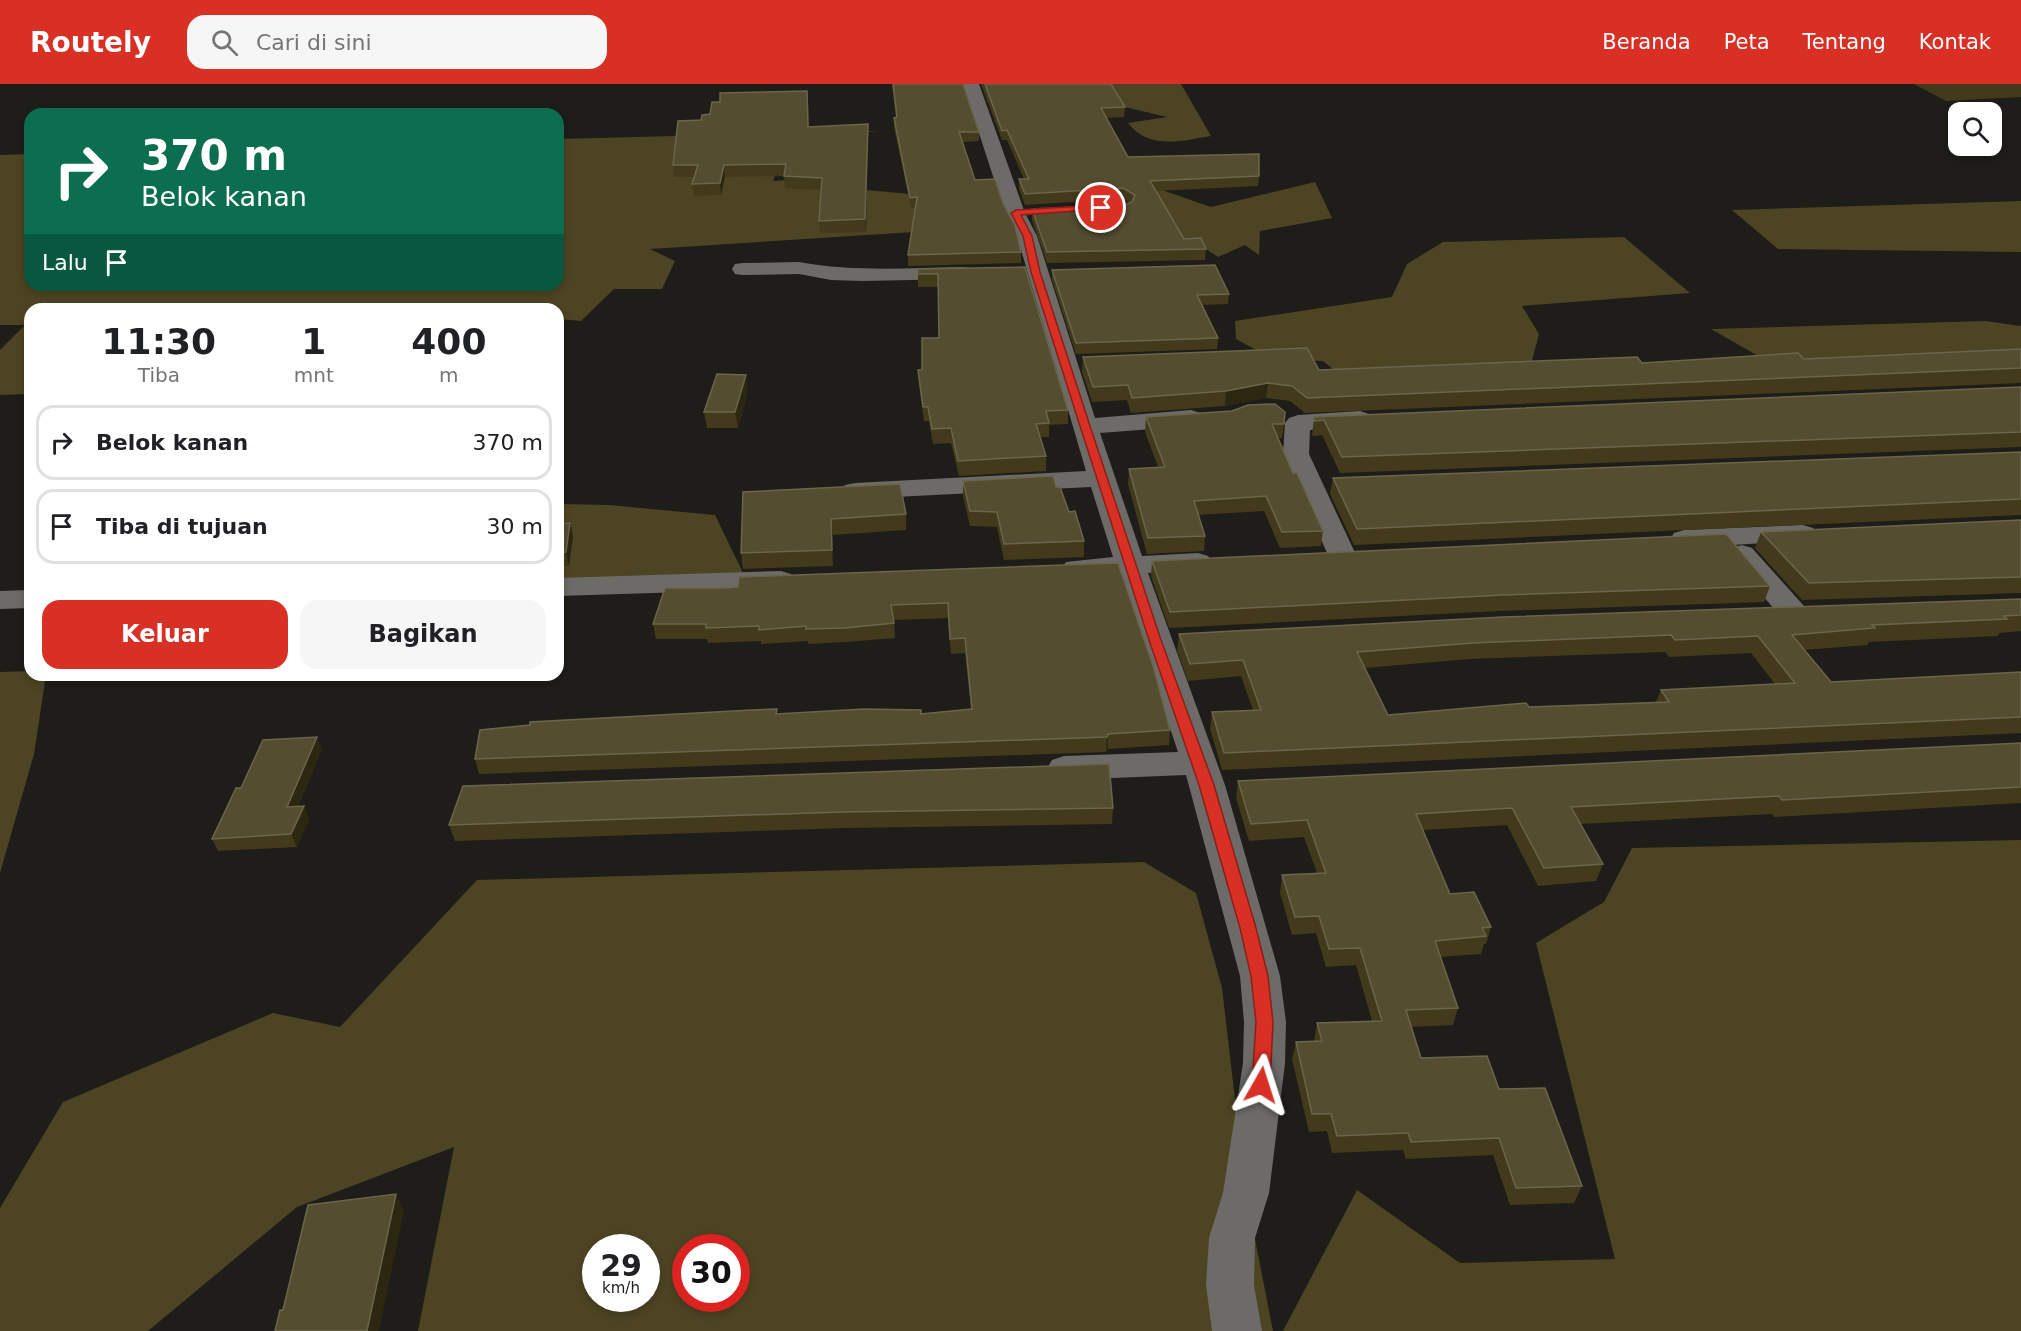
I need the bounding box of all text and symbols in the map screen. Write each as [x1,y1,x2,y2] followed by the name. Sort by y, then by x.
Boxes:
[187,15,607,69] search box
[30,26,151,59] text: Routely
[208,26,241,59] icon: search
[256,30,372,55] text: Cari di sini
[1602,30,1691,54] text: Beranda
[1724,30,1770,54] text: Peta
[1803,30,1886,54] text: Tentang
[1919,30,1991,54] text: Kontak
[1948,102,2002,156] map controls
[1948,102,2002,156] button: search
[141,131,287,180] text: 370 m
[42,132,120,210] icon: right
[141,181,307,212] text: Belok kanan
[1075,182,1126,233] pin
[1084,191,1117,224] icon: arrive
[100,246,133,279] icon: arrive
[42,250,88,275] text: Lalu
[102,321,216,362] text: 11:30
[301,321,326,362] text: 1
[411,321,486,362] text: 400
[138,363,180,387] text: Tiba
[294,363,334,387] text: mnt
[439,363,459,387] text: m
[45,426,78,459] icon: right
[96,430,248,455] text: Belok kanan
[473,430,543,455] text: 370 m
[45,510,78,543] icon: arrive
[96,514,268,539] text: Tiba di tujuan
[487,514,543,539] text: 30 m
[42,600,288,669] button: Keluar
[300,600,546,669] button: Bagikan
[1229,1053,1293,1117] position arrow
[672,1234,750,1312] speed limit sign: 30
[600,1248,642,1283] text: 29
[602,1279,640,1297] text: km/h

